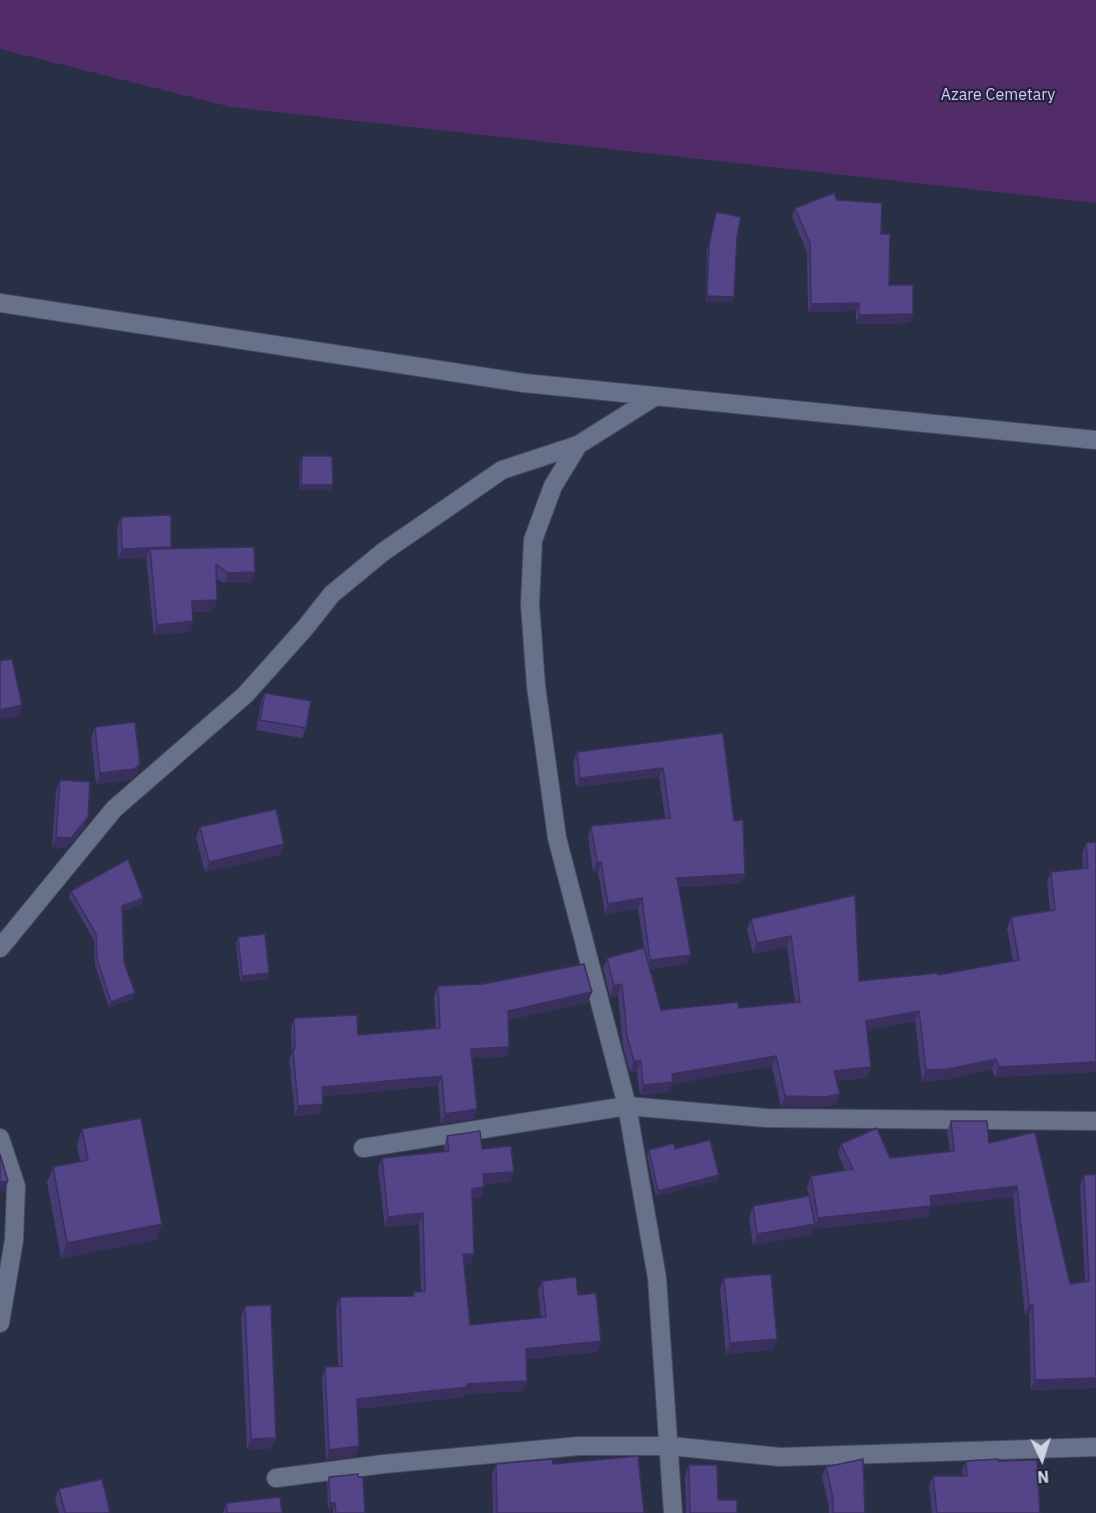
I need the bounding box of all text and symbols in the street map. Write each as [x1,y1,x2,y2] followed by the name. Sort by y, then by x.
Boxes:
[941,85,1055,105] park label: Azare Cemetary
[1012,1429,1072,1489] north arrow
[1037,1467,1050,1487] text: N

